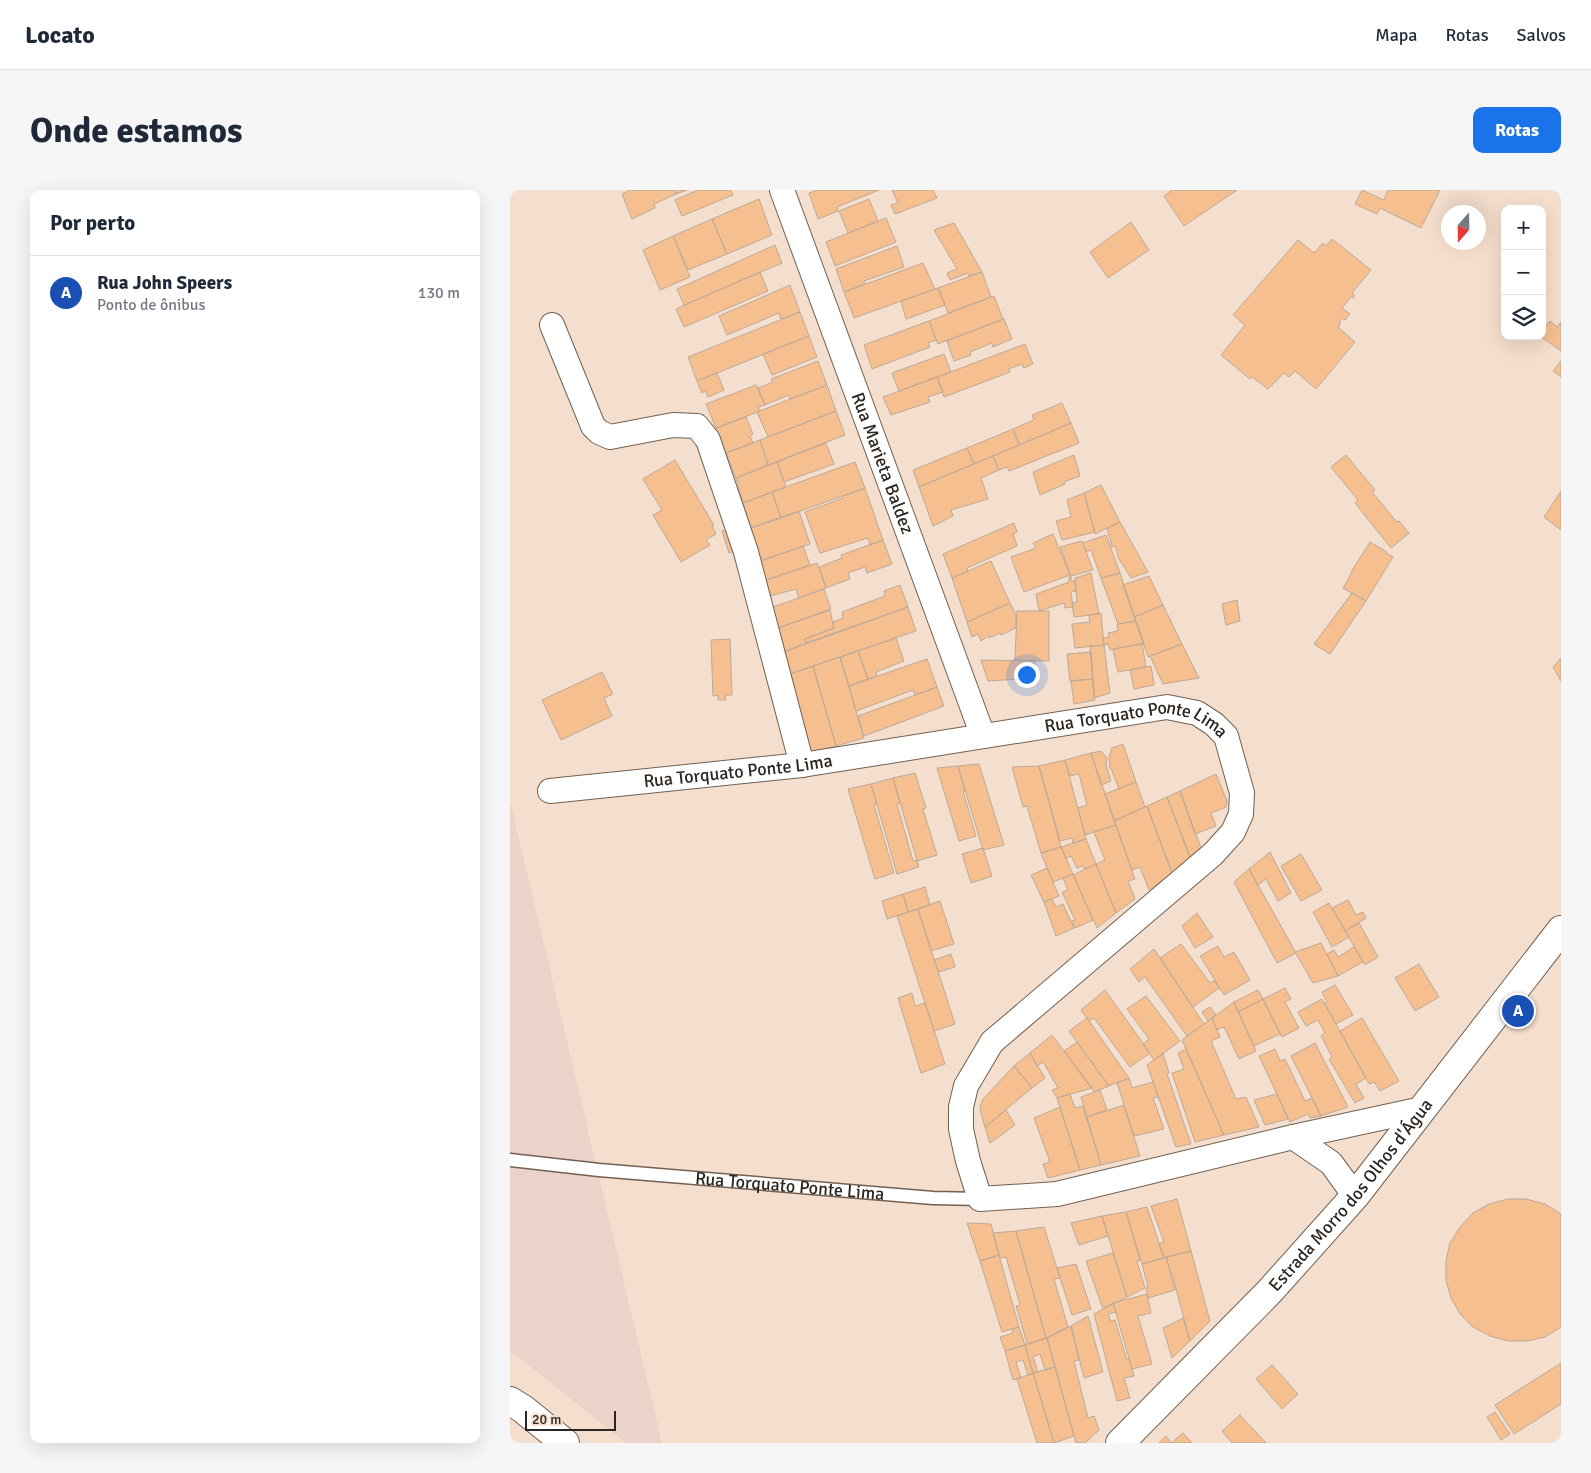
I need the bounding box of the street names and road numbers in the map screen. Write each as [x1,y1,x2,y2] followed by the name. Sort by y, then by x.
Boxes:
[846,389,919,537] street label: Rua Marieta Baldez
[1043,696,1233,743] street label: Rua Torquato Ponte Lima
[642,749,834,792] street label: Rua Torquato Ponte Lima
[1264,1094,1437,1296] street label: Estrada Morro dos Olhos d'Água
[694,1167,885,1205] street label: Rua Torquato Ponte Lima

